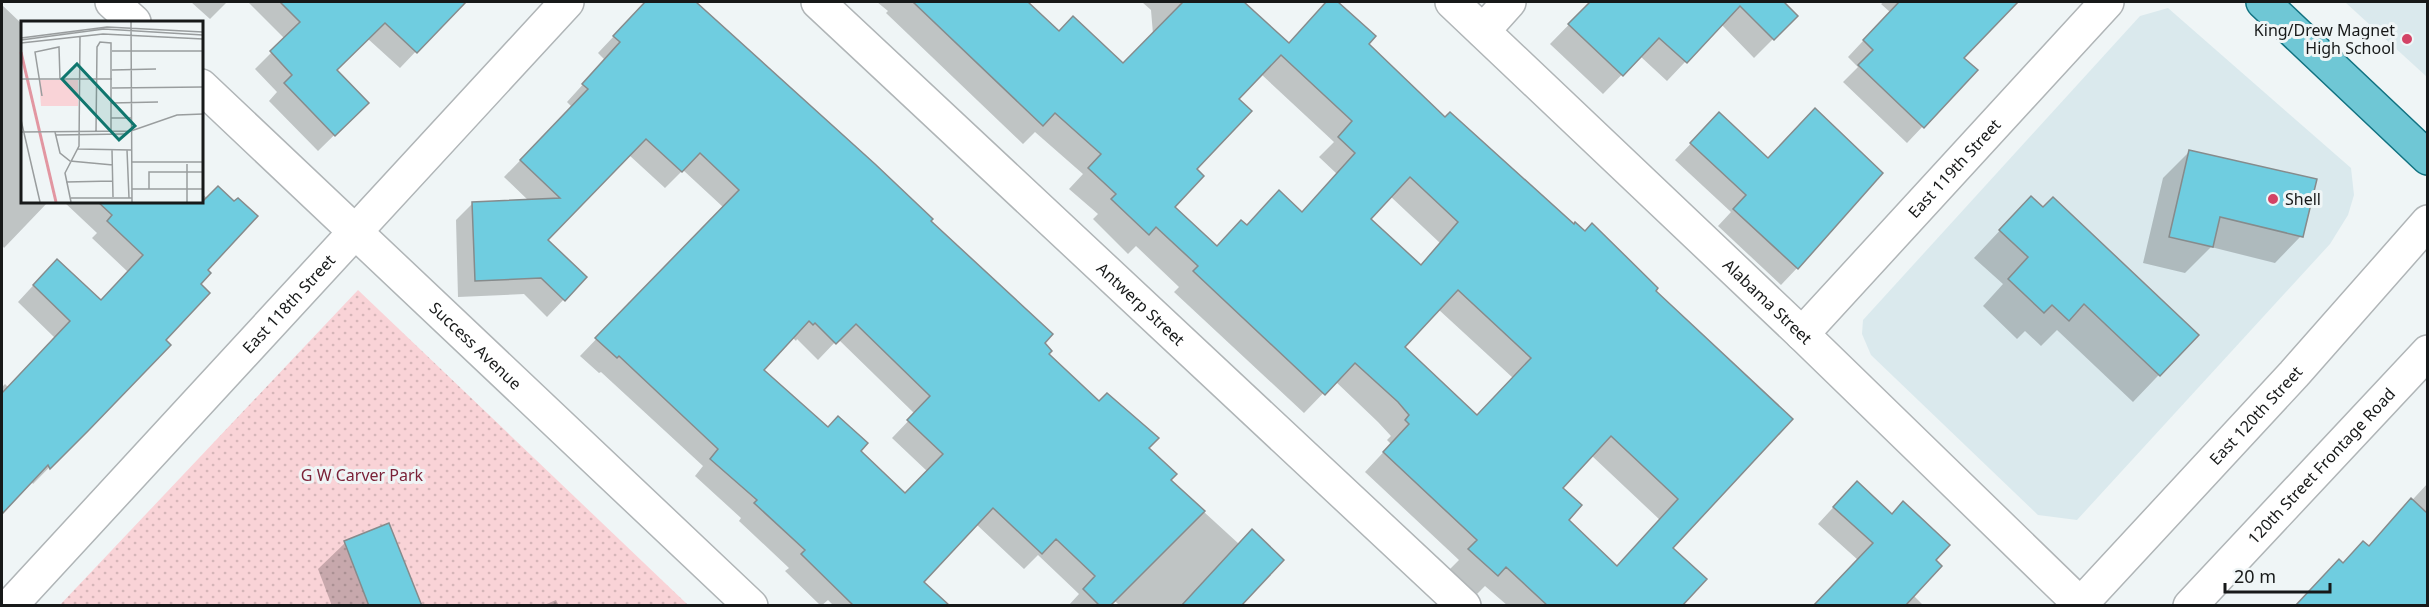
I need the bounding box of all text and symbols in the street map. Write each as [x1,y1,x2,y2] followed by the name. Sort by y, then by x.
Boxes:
[2254,19,2395,59] place label: King/Drew Magnet High School
[21,21,202,202] inset map
[2400,32,2414,46] marker: King/Drew Magnet High School
[1903,114,2006,223] street label: East 119th Street
[2285,188,2321,210] place label: Shell
[2266,192,2280,206] marker: Shell
[237,249,340,358] street label: East 118th Street
[1718,254,1817,349] street label: Alabama Street
[1092,257,1190,351] street label: Antwerp Street
[425,297,526,395] street label: Success Avenue
[2204,361,2307,470] street label: East 120th Street
[2243,383,2400,549] street label: 120th Street Frontage Road
[301,464,424,486] park label: G W Carver Park
[2225,556,2330,594] scale bar
[2234,564,2276,588] text: 20 m

